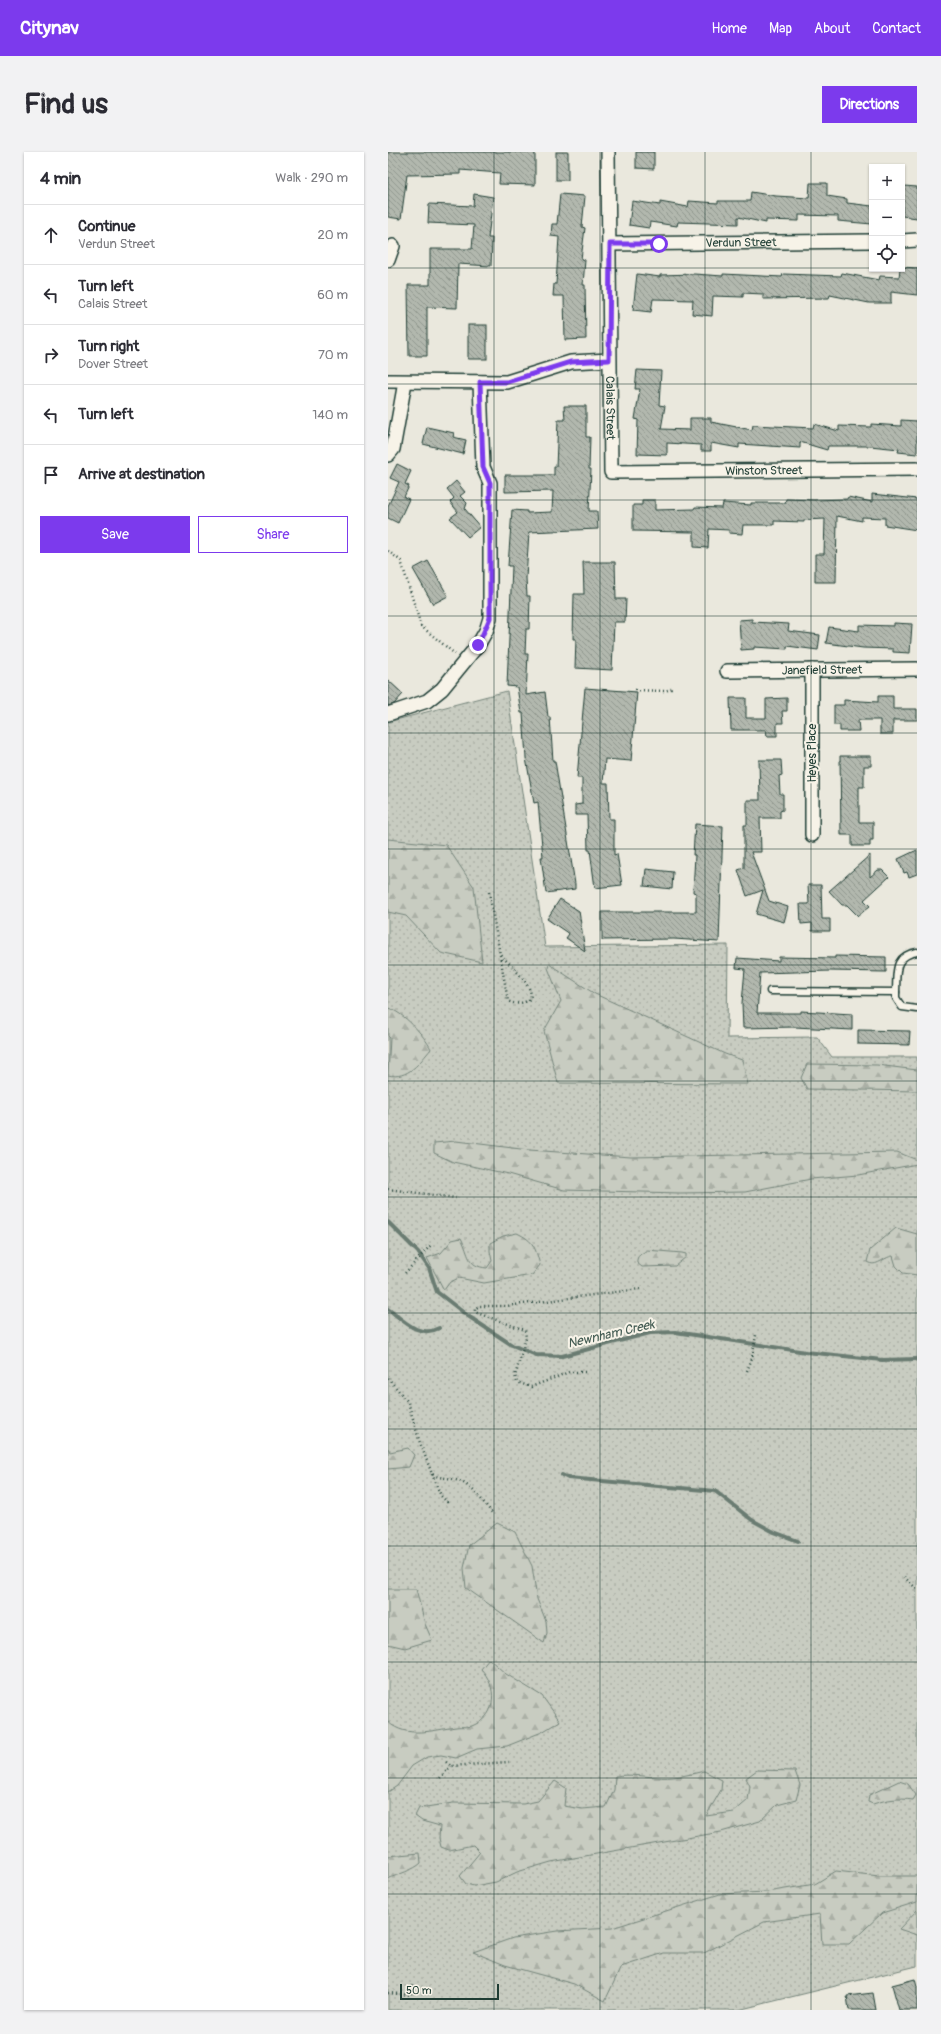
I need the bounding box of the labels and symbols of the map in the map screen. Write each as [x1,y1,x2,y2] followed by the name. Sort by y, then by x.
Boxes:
[650,235,668,253] route start
[705,235,777,250] street label: Verdun Street
[603,376,618,440] street label: Calais Street
[725,463,803,478] street label: Winston Street
[469,636,487,654] route end
[782,662,863,678] street label: Janefield Street
[805,723,820,783] street label: Heyes Place
[566,1316,657,1352] water label: Newnham Creek
[400,1982,499,2001] scale bar

